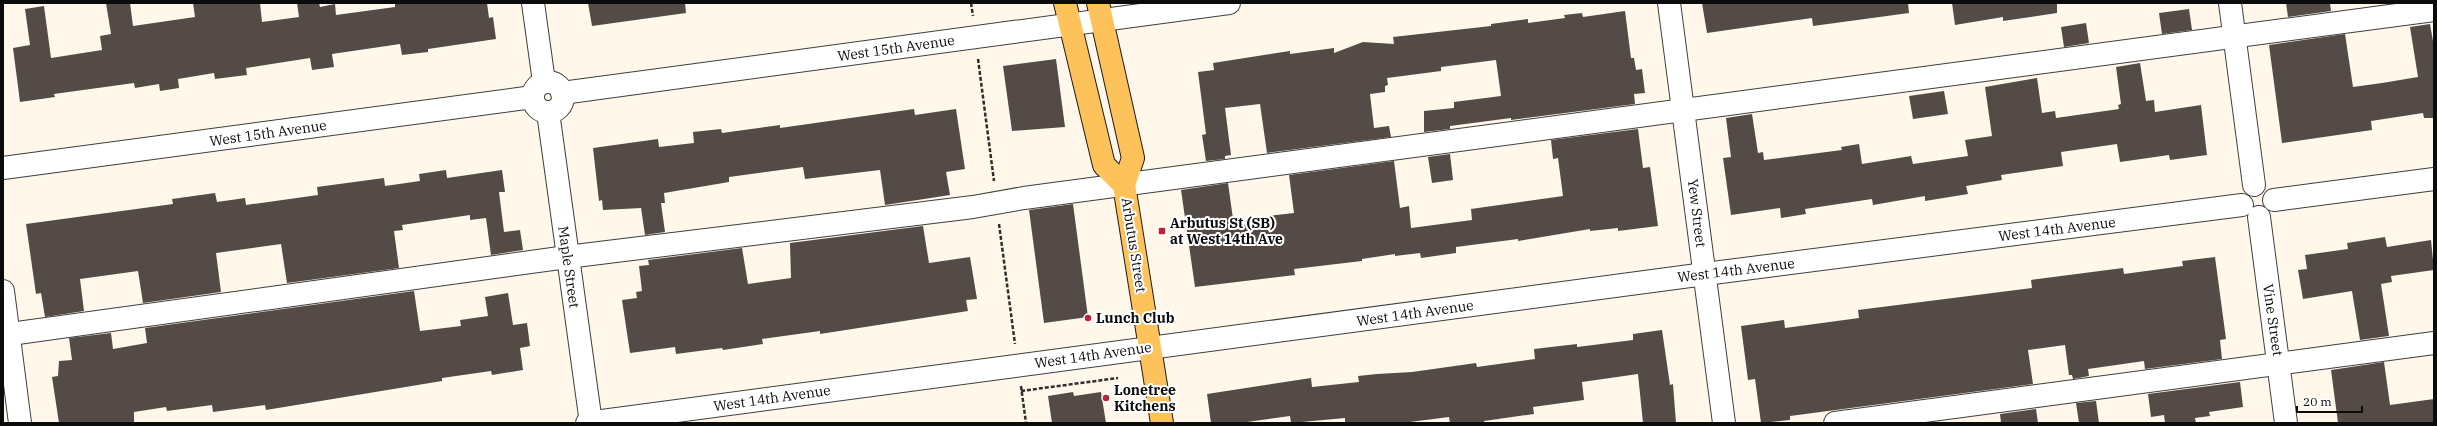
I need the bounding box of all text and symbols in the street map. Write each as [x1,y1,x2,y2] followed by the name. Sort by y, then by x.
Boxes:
[836,31,956,65] street label: West 15th Avenue
[208,116,328,150] street label: West 15th Avenue
[1684,178,1710,248] street label: Yew Street
[1118,196,1150,294] street label: Arbutus Street
[1997,213,2117,245] street label: West 14th Avenue
[1170,214,1283,248] place label: Arbutus St (SB) at West 14th Ave
[554,225,584,309] street label: Maple Street
[1157,226,1167,236] marker: Arbutus St (SB) at West 14th Ave
[1676,254,1796,286] street label: West 14th Avenue
[2259,283,2287,357] street label: Vine Street
[1355,296,1475,330] street label: West 14th Avenue
[1096,309,1175,327] place label: Lunch Club
[1083,313,1093,323] marker: Lunch Club
[1033,338,1153,372] street label: West 14th Avenue
[712,381,832,415] street label: West 14th Avenue
[1114,381,1176,415] place label: Lonetree Kitchens
[2297,388,2362,414] scale bar
[1101,393,1111,403] marker: Lonetree Kitchens
[2303,394,2332,409] text: 20 m

